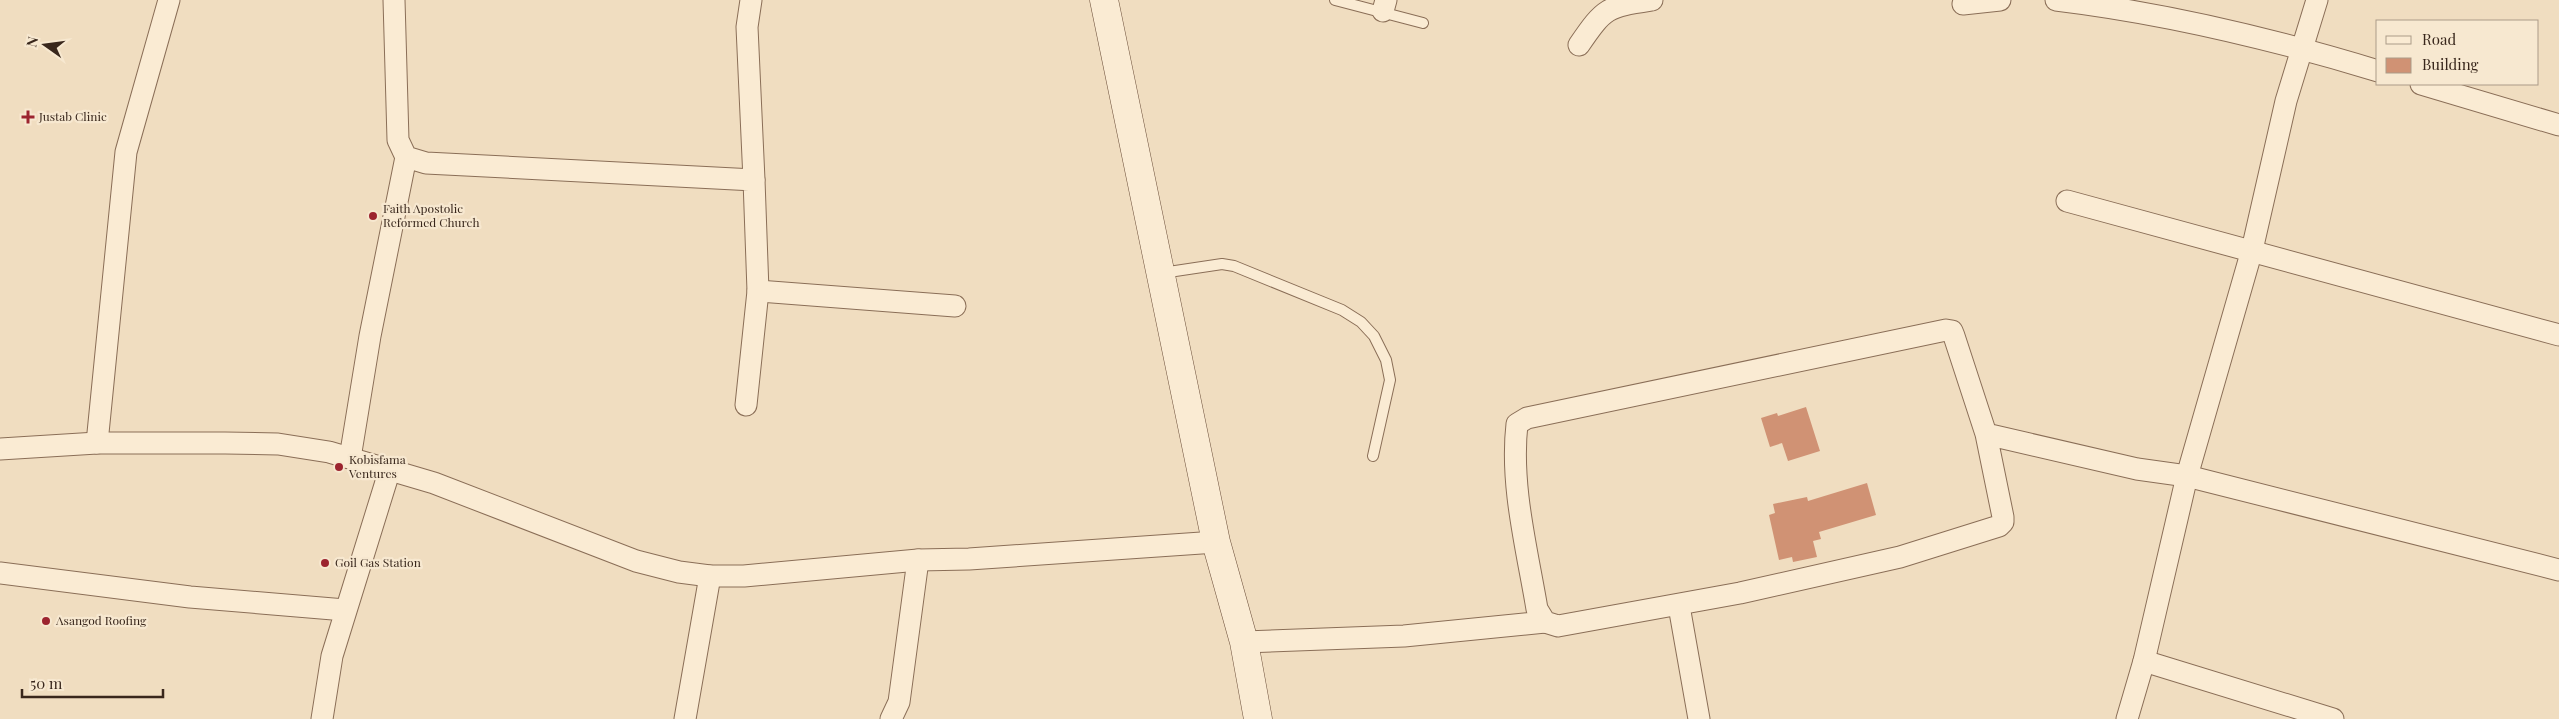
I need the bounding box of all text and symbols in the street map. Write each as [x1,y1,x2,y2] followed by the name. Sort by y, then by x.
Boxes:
[20,20,70,70] north arrow
[2376,20,2539,85] legend
[2422,29,2456,49] text: Road
[21,35,42,49] text: N
[2422,54,2479,74] text: Building
[38,108,107,124] place label: Justab Clinic
[21,110,35,124] marker: Justab Clinic
[383,200,480,230] place label: Faith Apostolic Reformed Church
[367,210,379,222] marker: Faith Apostolic Reformed Church
[348,451,406,481] place label: Kobisfama Ventures
[333,461,345,473] marker: Kobisfama Ventures
[335,554,421,570] place label: Goil Gas Station
[319,557,331,569] marker: Goil Gas Station
[55,612,147,628] place label: Asangod Roofing
[40,615,52,627] marker: Asangod Roofing
[22,666,164,698] scale bar
[30,673,63,693] text: 50 m

